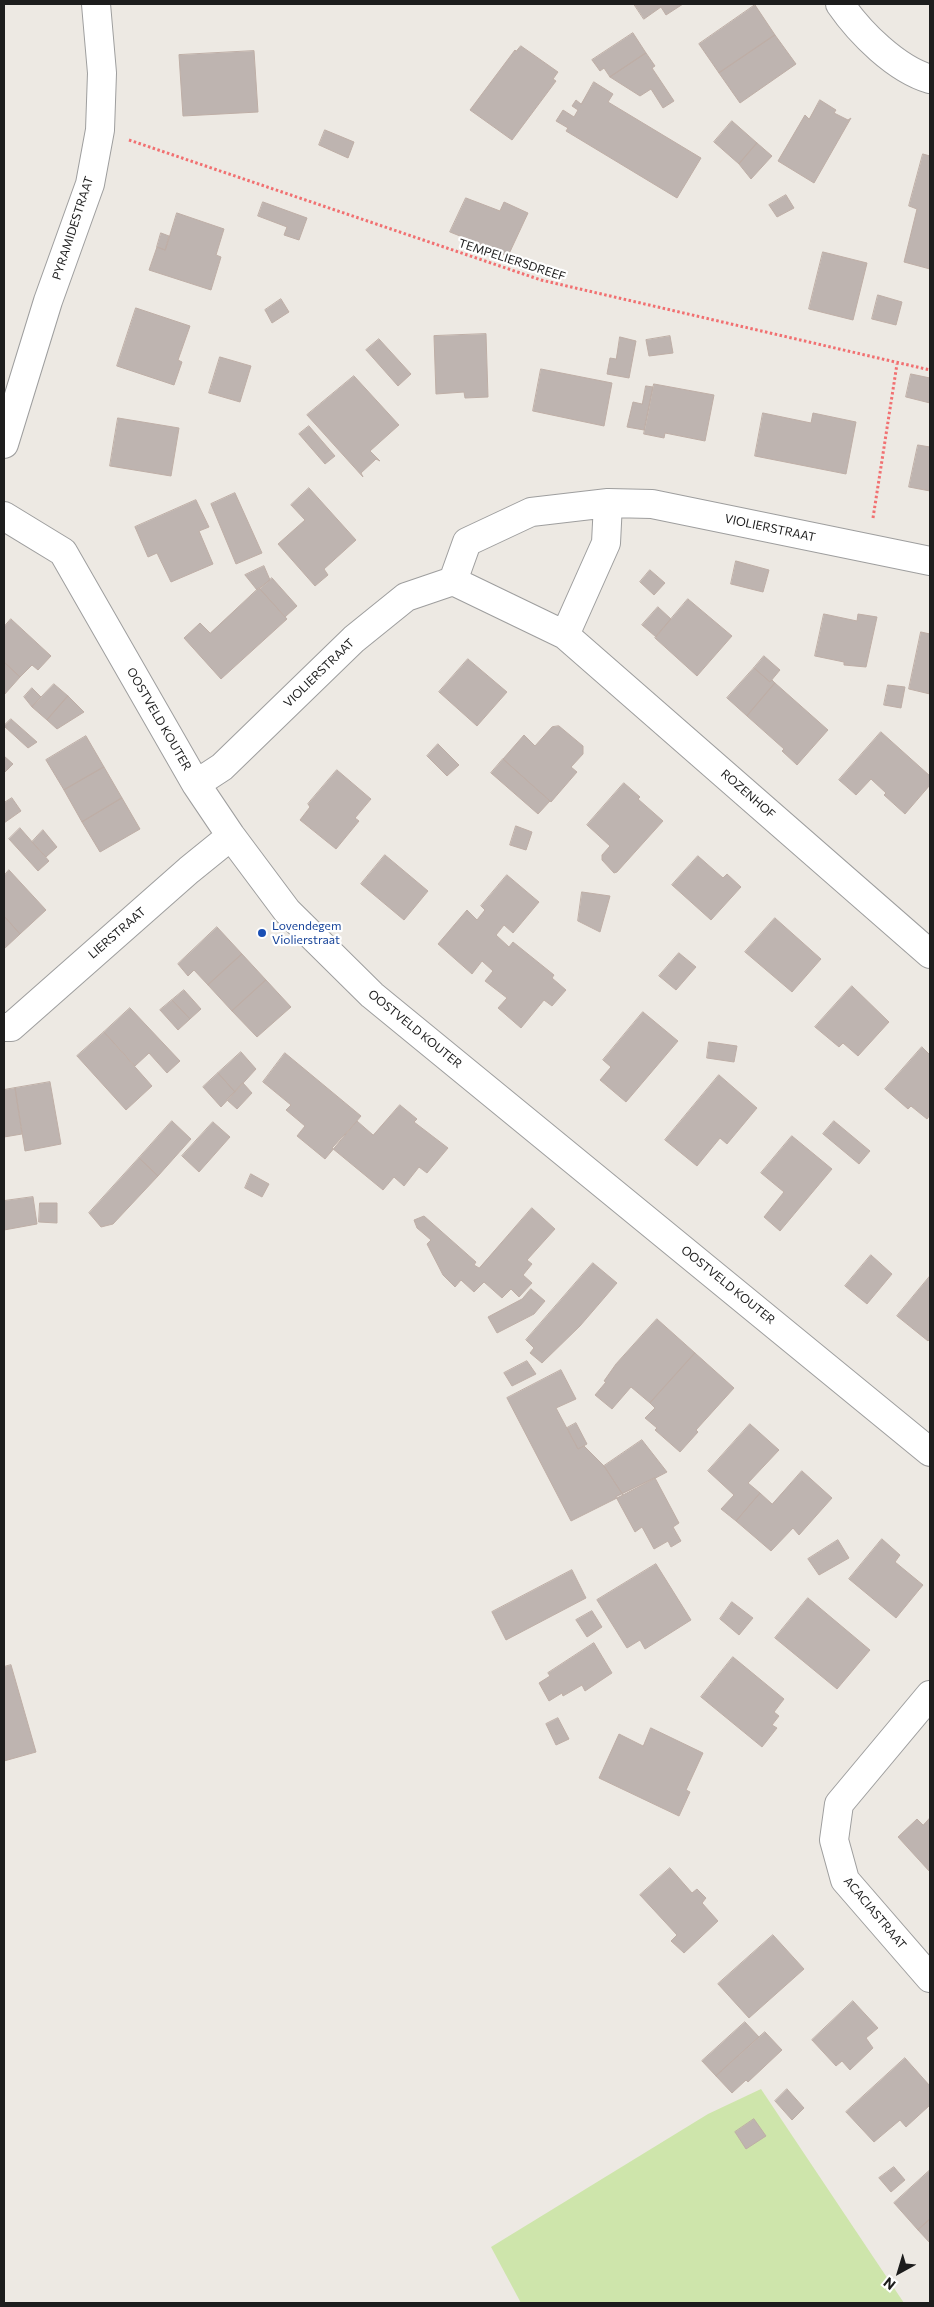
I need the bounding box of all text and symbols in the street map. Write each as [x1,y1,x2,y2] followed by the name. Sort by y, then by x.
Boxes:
[49,174,97,282] street label: PYRAMIDESTRAAT
[457,236,567,284] street label: TEMPELIERSDREEF
[723,511,817,545] street label: VIOLIERSTRAAT
[281,636,357,710] street label: VIOLIERSTRAAT
[124,665,194,773] street label: OOSTVELD KOUTER
[718,766,778,822] street label: ROZENHOF
[85,904,149,962] street label: LIERSTRAAT
[272,919,341,947] place label: Lovendegem Violierstraat
[256,927,268,939] marker: Lovendegem Violierstraat
[365,987,465,1071] street label: OOSTVELD KOUTER
[678,1243,778,1327] street label: OOSTVELD KOUTER
[841,1874,909,1952] street label: ACACIASTRAAT
[874,2247,924,2297] north arrow
[880,2274,899,2294] text: N

